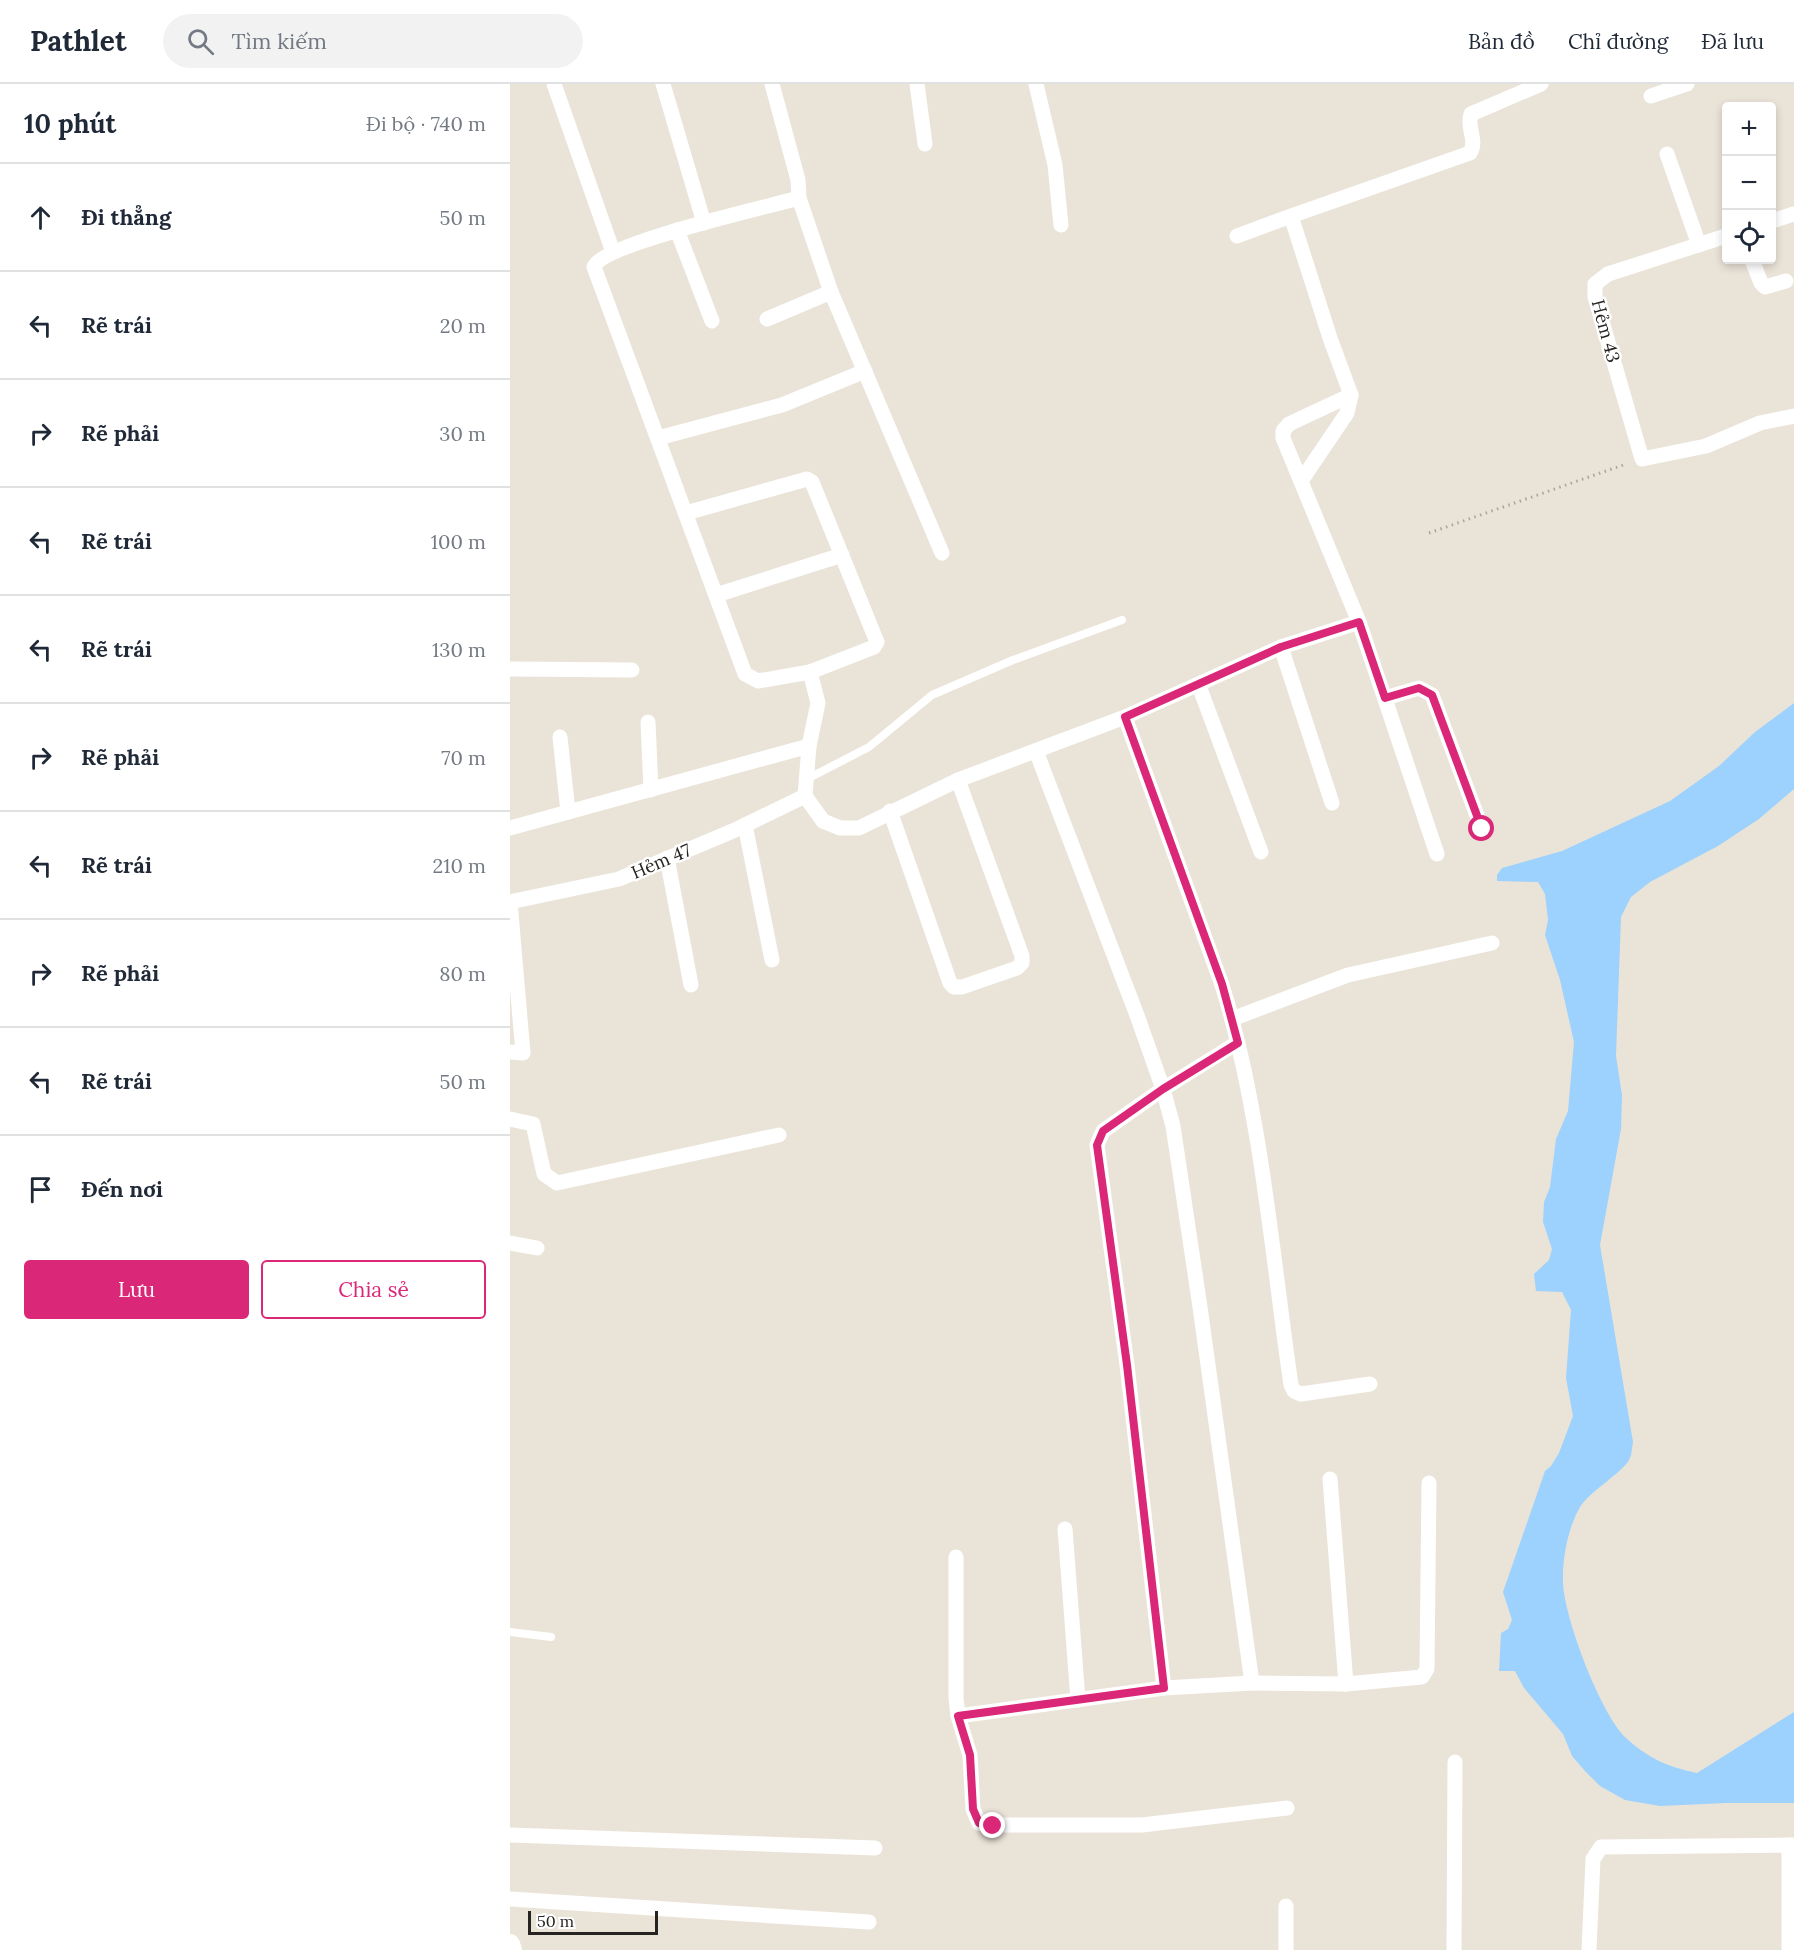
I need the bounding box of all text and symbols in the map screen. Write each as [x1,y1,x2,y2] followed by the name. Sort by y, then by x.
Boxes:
[163,14,583,68] search box
[30,23,127,59] text: Pathlet
[184,25,217,58] icon: search
[232,27,327,55] text: Tìm kiếm
[1468,28,1535,55] text: Bản đồ
[1568,28,1668,55] text: Chỉ đường
[1701,28,1764,55] text: Đã lưu
[1722,102,1776,264] map controls
[1722,102,1776,156] button: +
[24,107,116,140] text: 10 phút
[366,111,486,136] text: Đi bộ · 740 m
[1722,156,1776,210] button: −
[24,201,57,234] icon: ahead
[81,203,171,231] text: Đi thẳng
[440,205,486,230] text: 50 m
[1722,210,1776,264] button: locate
[1587,297,1625,365] street label: Hẻm 43
[24,309,57,342] icon: left
[81,311,152,339] text: Rẽ trái
[440,313,486,338] text: 20 m
[24,417,57,450] icon: right
[81,419,159,447] text: Rẽ phải
[439,421,486,446] text: 30 m
[24,525,57,558] icon: left
[81,527,152,555] text: Rẽ trái
[431,529,486,554] text: 100 m
[24,633,57,666] icon: left
[81,635,152,663] text: Rẽ trái
[432,637,486,662] text: 130 m
[24,741,57,774] icon: right
[81,743,159,771] text: Rẽ phải
[441,745,486,770] text: 70 m
[1468,815,1494,841] route start
[628,838,694,884] street label: Hẻm 47
[24,849,57,882] icon: left
[81,851,152,879] text: Rẽ trái
[432,853,486,878] text: 210 m
[24,957,57,990] icon: right
[81,959,159,987] text: Rẽ phải
[439,961,486,986] text: 80 m
[24,1065,57,1098] icon: left
[81,1067,152,1095] text: Rẽ trái
[440,1069,486,1094] text: 50 m
[24,1173,57,1206] icon: arrive
[81,1175,163,1203] text: Đến nơi
[24,1260,249,1319] button: Lưu
[261,1260,486,1319] button: Chia sẻ
[979,1812,1005,1838] route end
[528,1908,658,1936] scale bar
[537,1911,574,1931] text: 50 m

